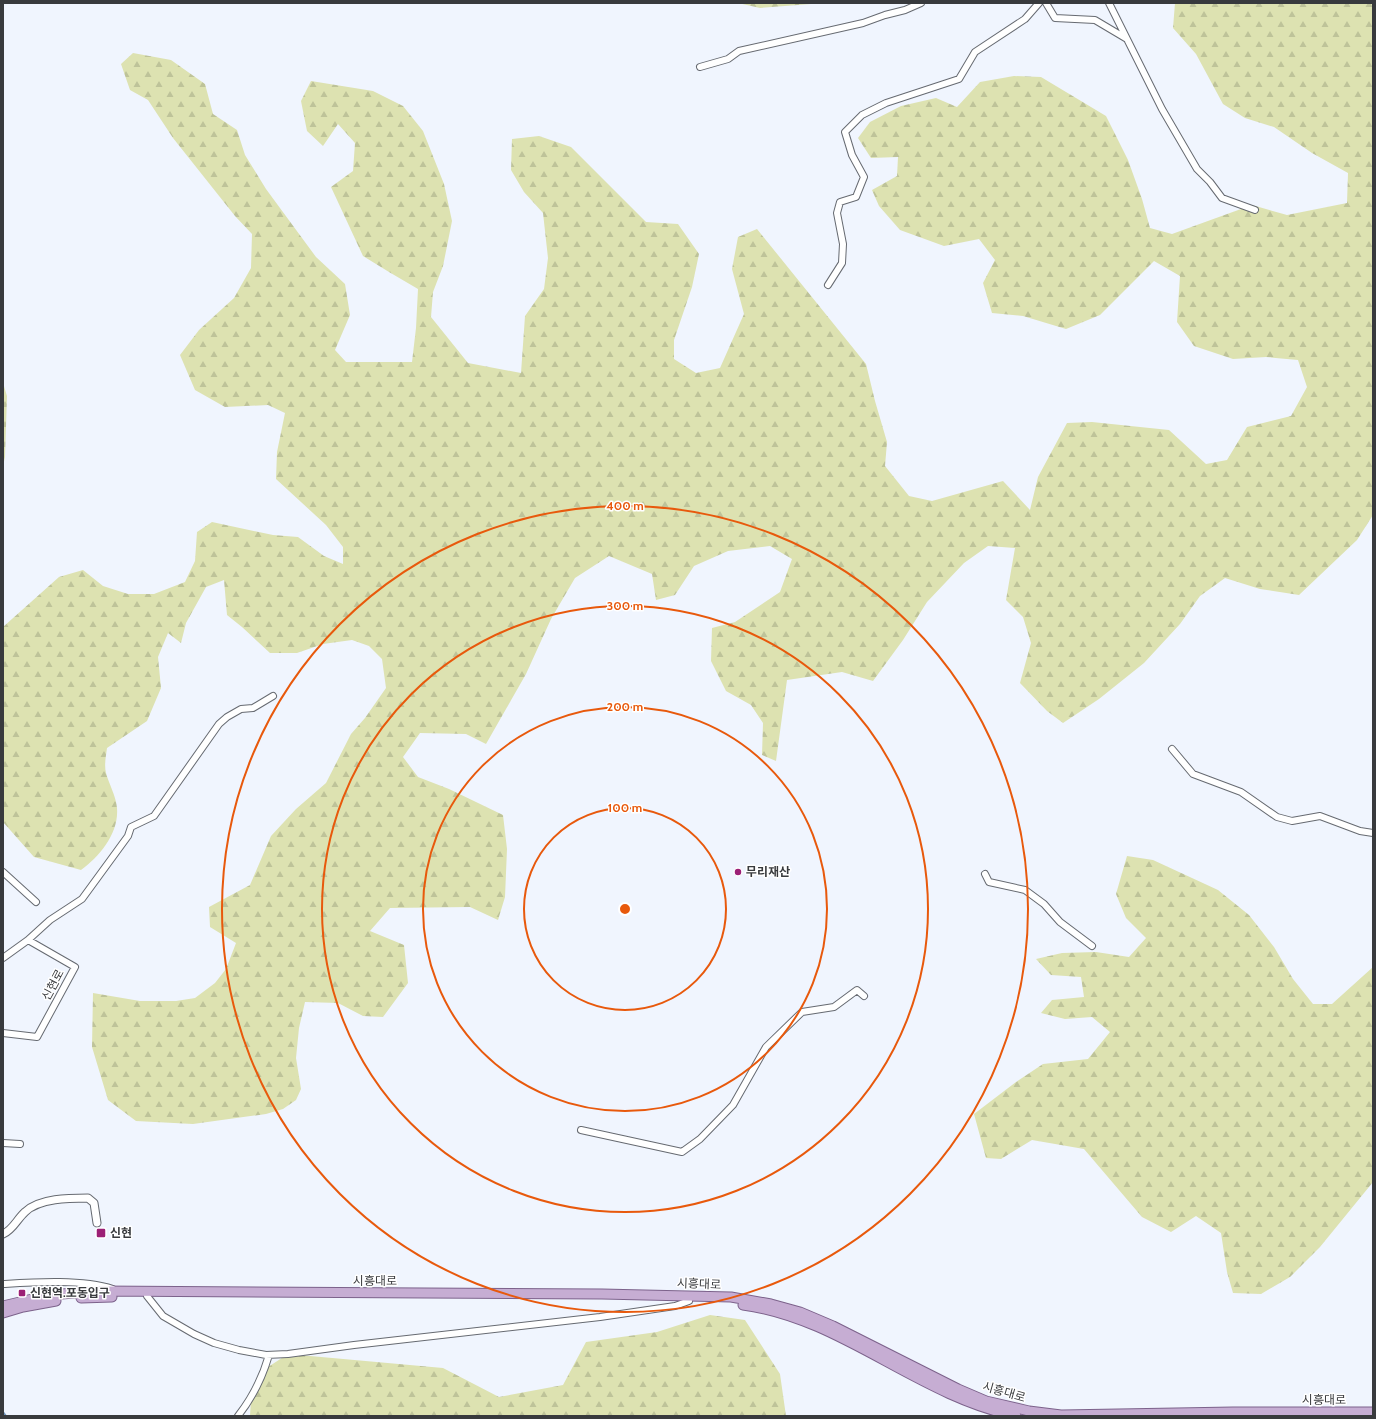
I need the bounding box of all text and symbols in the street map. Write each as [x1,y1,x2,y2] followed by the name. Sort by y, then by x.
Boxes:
[606,498,644,513] text: 400 m
[607,598,643,613] text: 300 m
[607,699,643,714] text: 200 m
[608,800,642,815] text: 100 m
[746,864,790,879] place label: 무리재산
[733,867,743,877] marker: 무리재산
[618,902,632,916] centre of rings
[38,967,67,1003] street label: 신현로
[110,1225,132,1240] place label: 신현
[95,1227,107,1239] marker: 신현
[353,1273,397,1288] street label: 시흥대로
[677,1275,721,1292] street label: 시흥대로
[30,1285,110,1300] place label: 신현역.포동입구
[17,1288,27,1298] marker: 신현역.포동입구
[981,1378,1027,1405] street label: 시흥대로
[1302,1392,1346,1407] street label: 시흥대로

